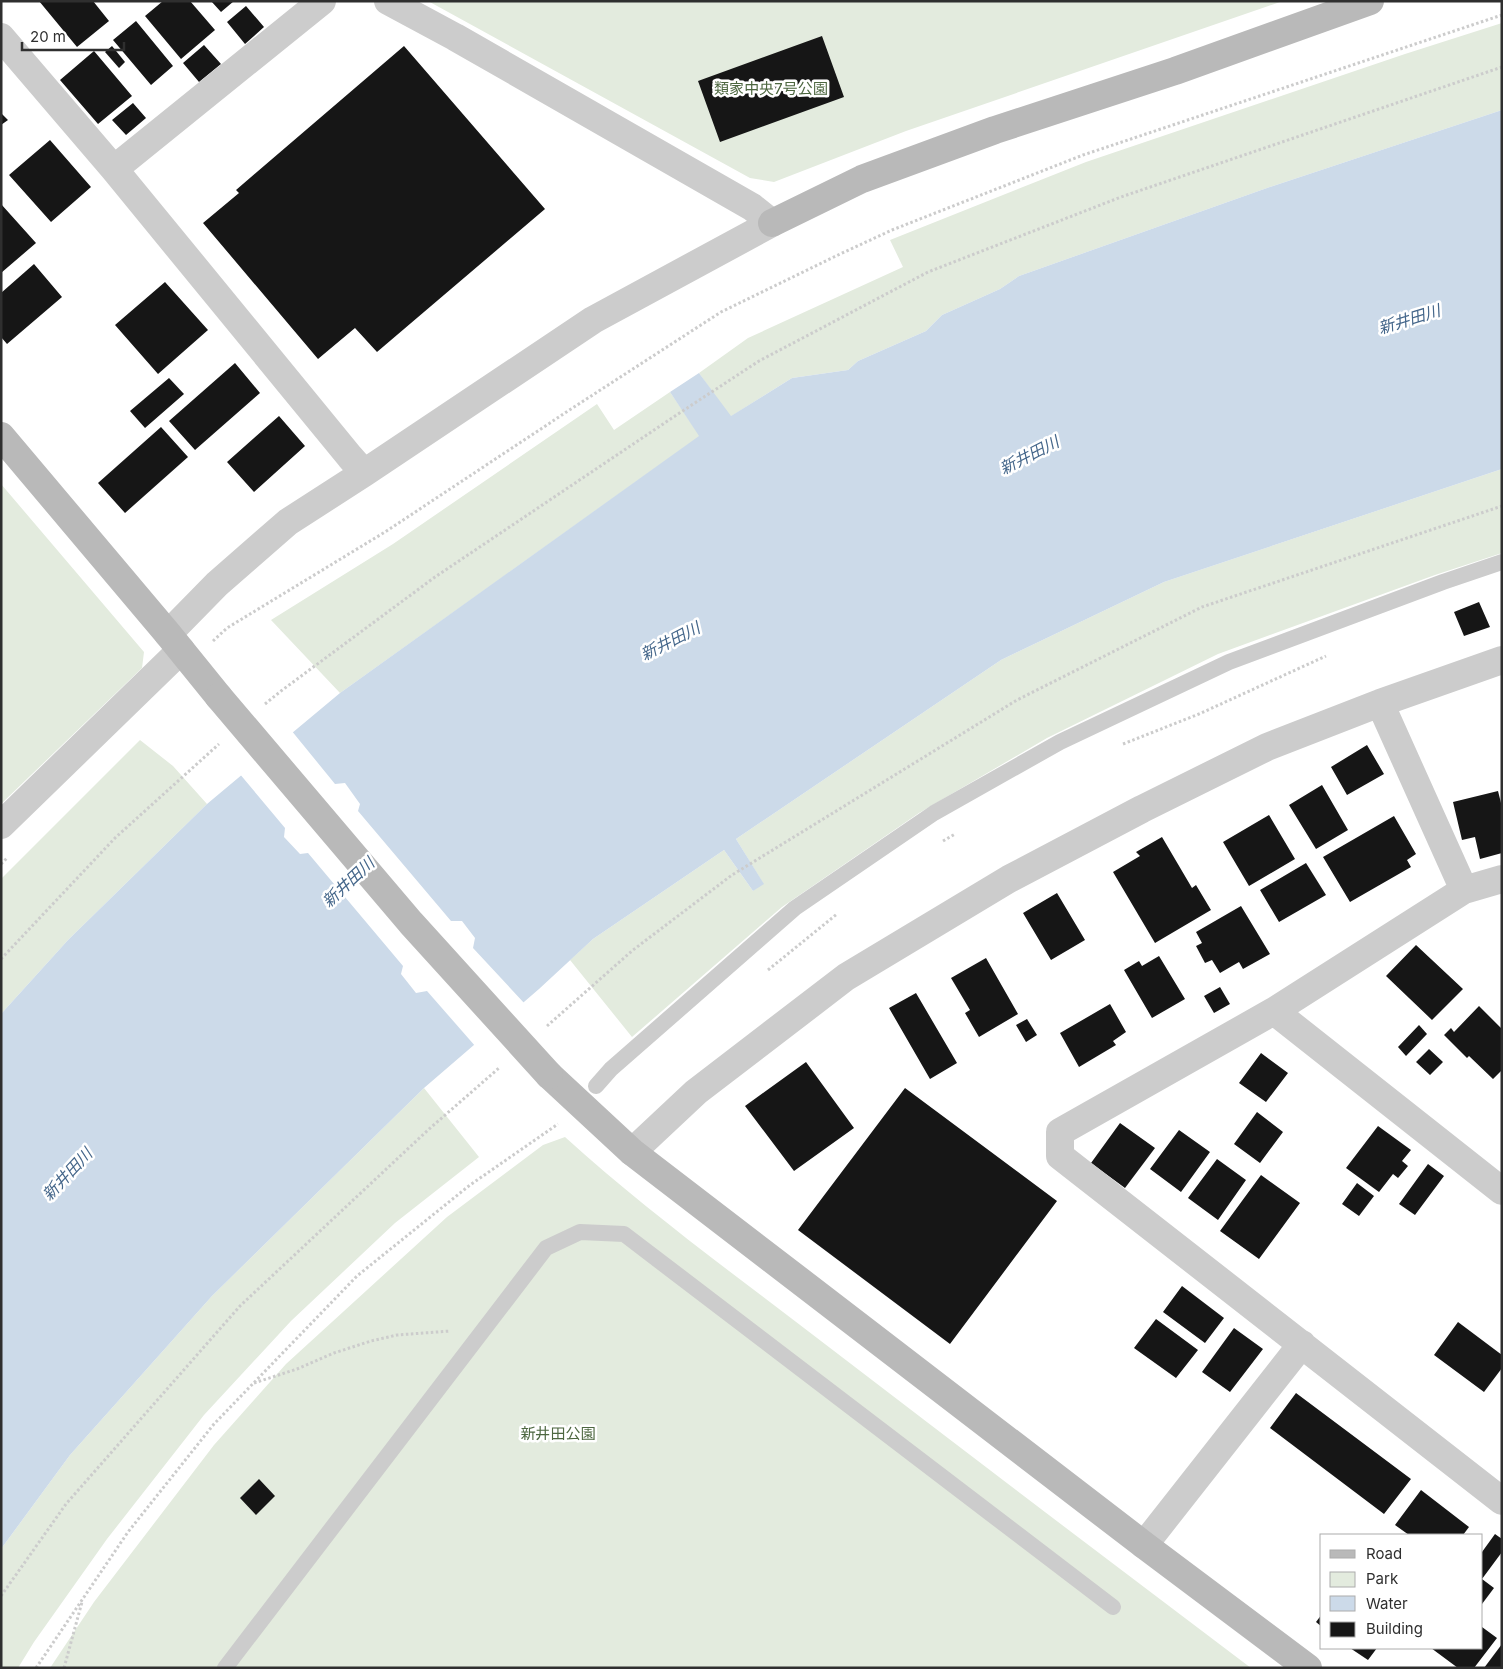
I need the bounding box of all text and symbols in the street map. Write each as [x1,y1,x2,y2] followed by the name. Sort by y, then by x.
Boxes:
[22,20,125,52] scale bar
[30,27,66,46] text: 20 m
[714,79,828,98] park label: 類家中央7号公園
[1375,299,1444,338] water label: 新井田川
[996,431,1064,478] water label: 新井田川
[637,617,705,664] water label: 新井田川
[318,852,380,911] water label: 新井田川
[38,1142,97,1204] water label: 新井田川
[520,1424,596,1443] park label: 新井田公園
[1320,1534,1483,1649] legend
[1366,1544,1402,1563] text: Road
[1366,1569,1399,1588] text: Park
[1366,1594,1408,1613] text: Water
[1366,1619,1423,1638] text: Building

